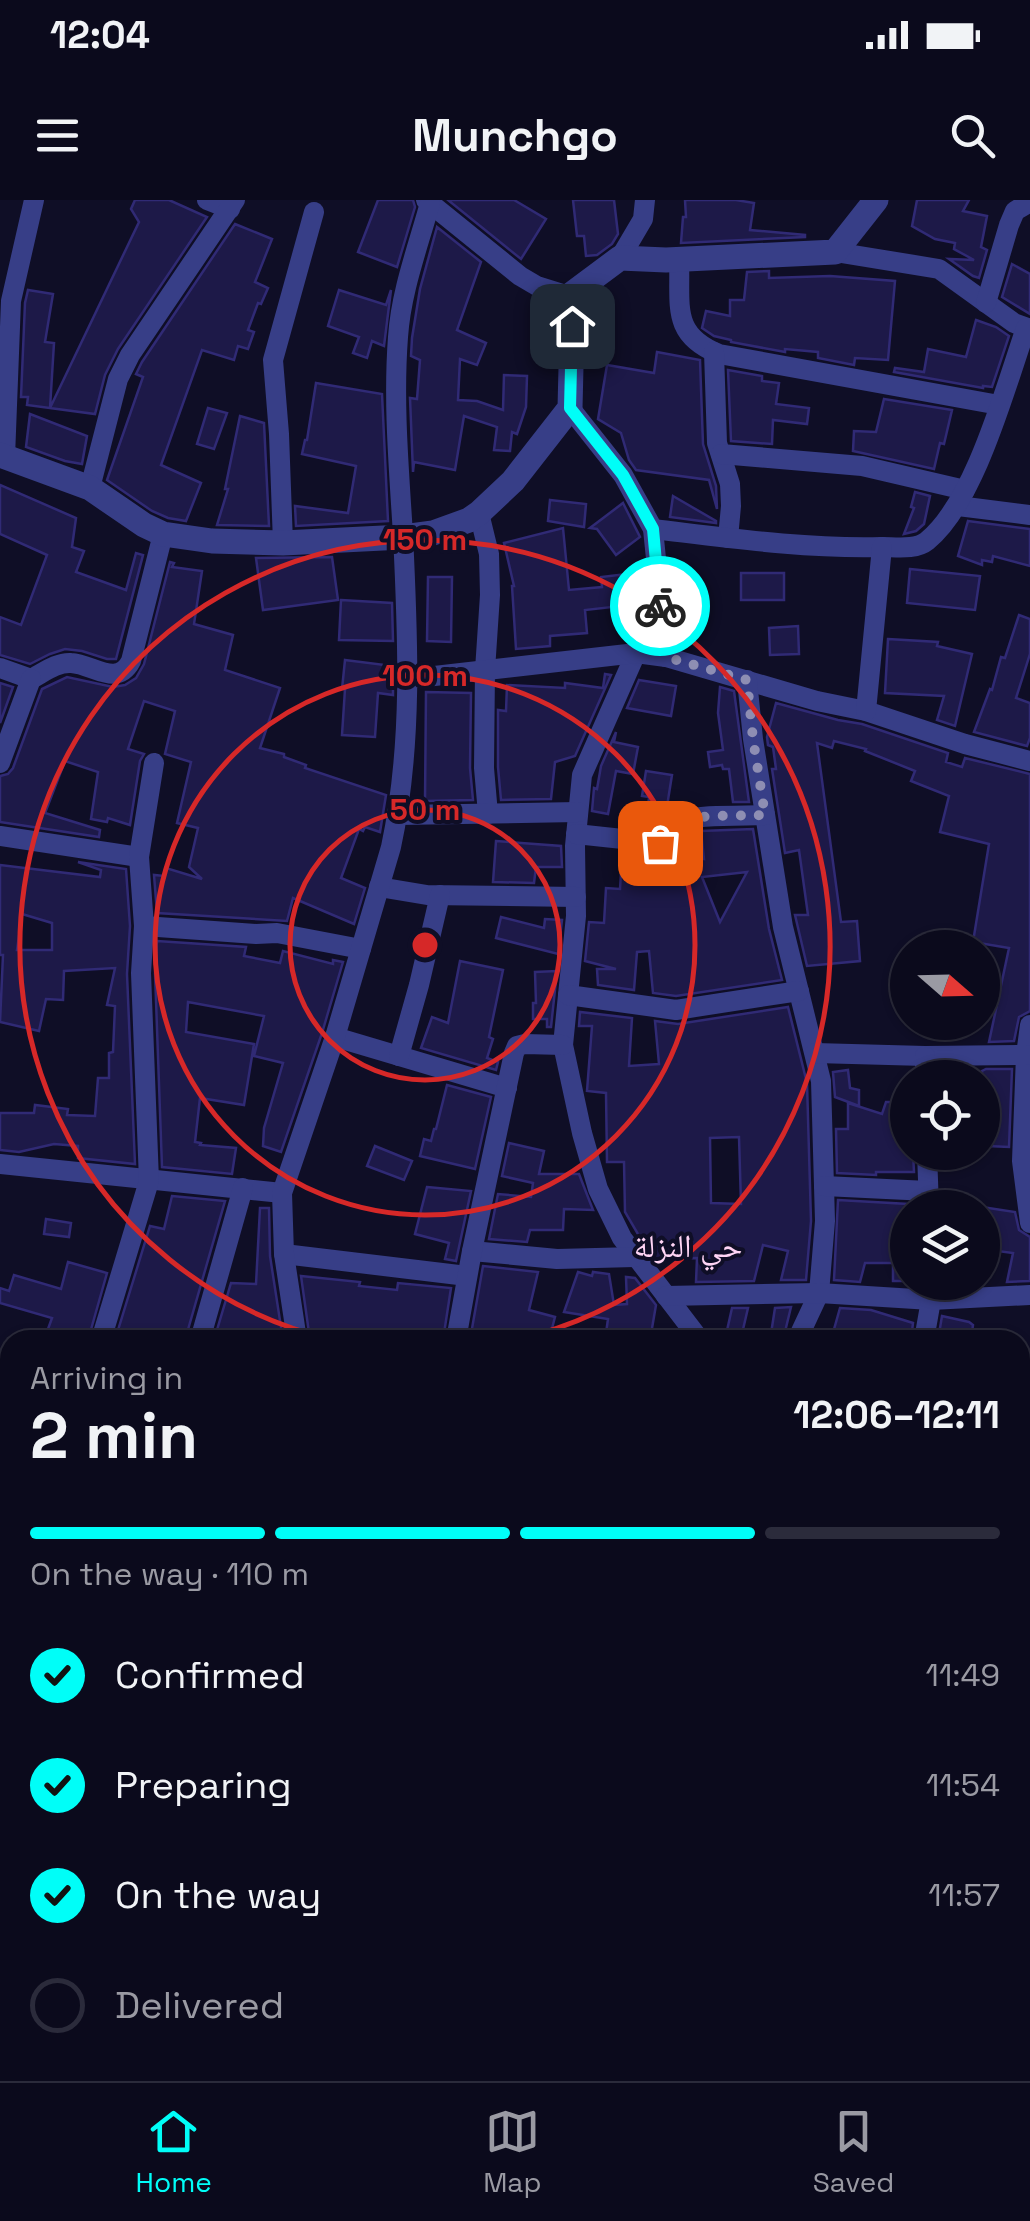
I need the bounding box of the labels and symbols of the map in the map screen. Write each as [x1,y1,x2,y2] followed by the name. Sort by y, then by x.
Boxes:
[530,284,615,369] pin
[383,520,467,559] text: 150 m
[610,556,710,656] courier
[382,656,468,695] text: 100 m
[390,790,460,829] text: 50 m
[618,801,703,886] pin
[407,927,443,963] centre of rings
[890,930,1000,1040] north arrow
[634,1226,742,1271] district label: حي النزلة

